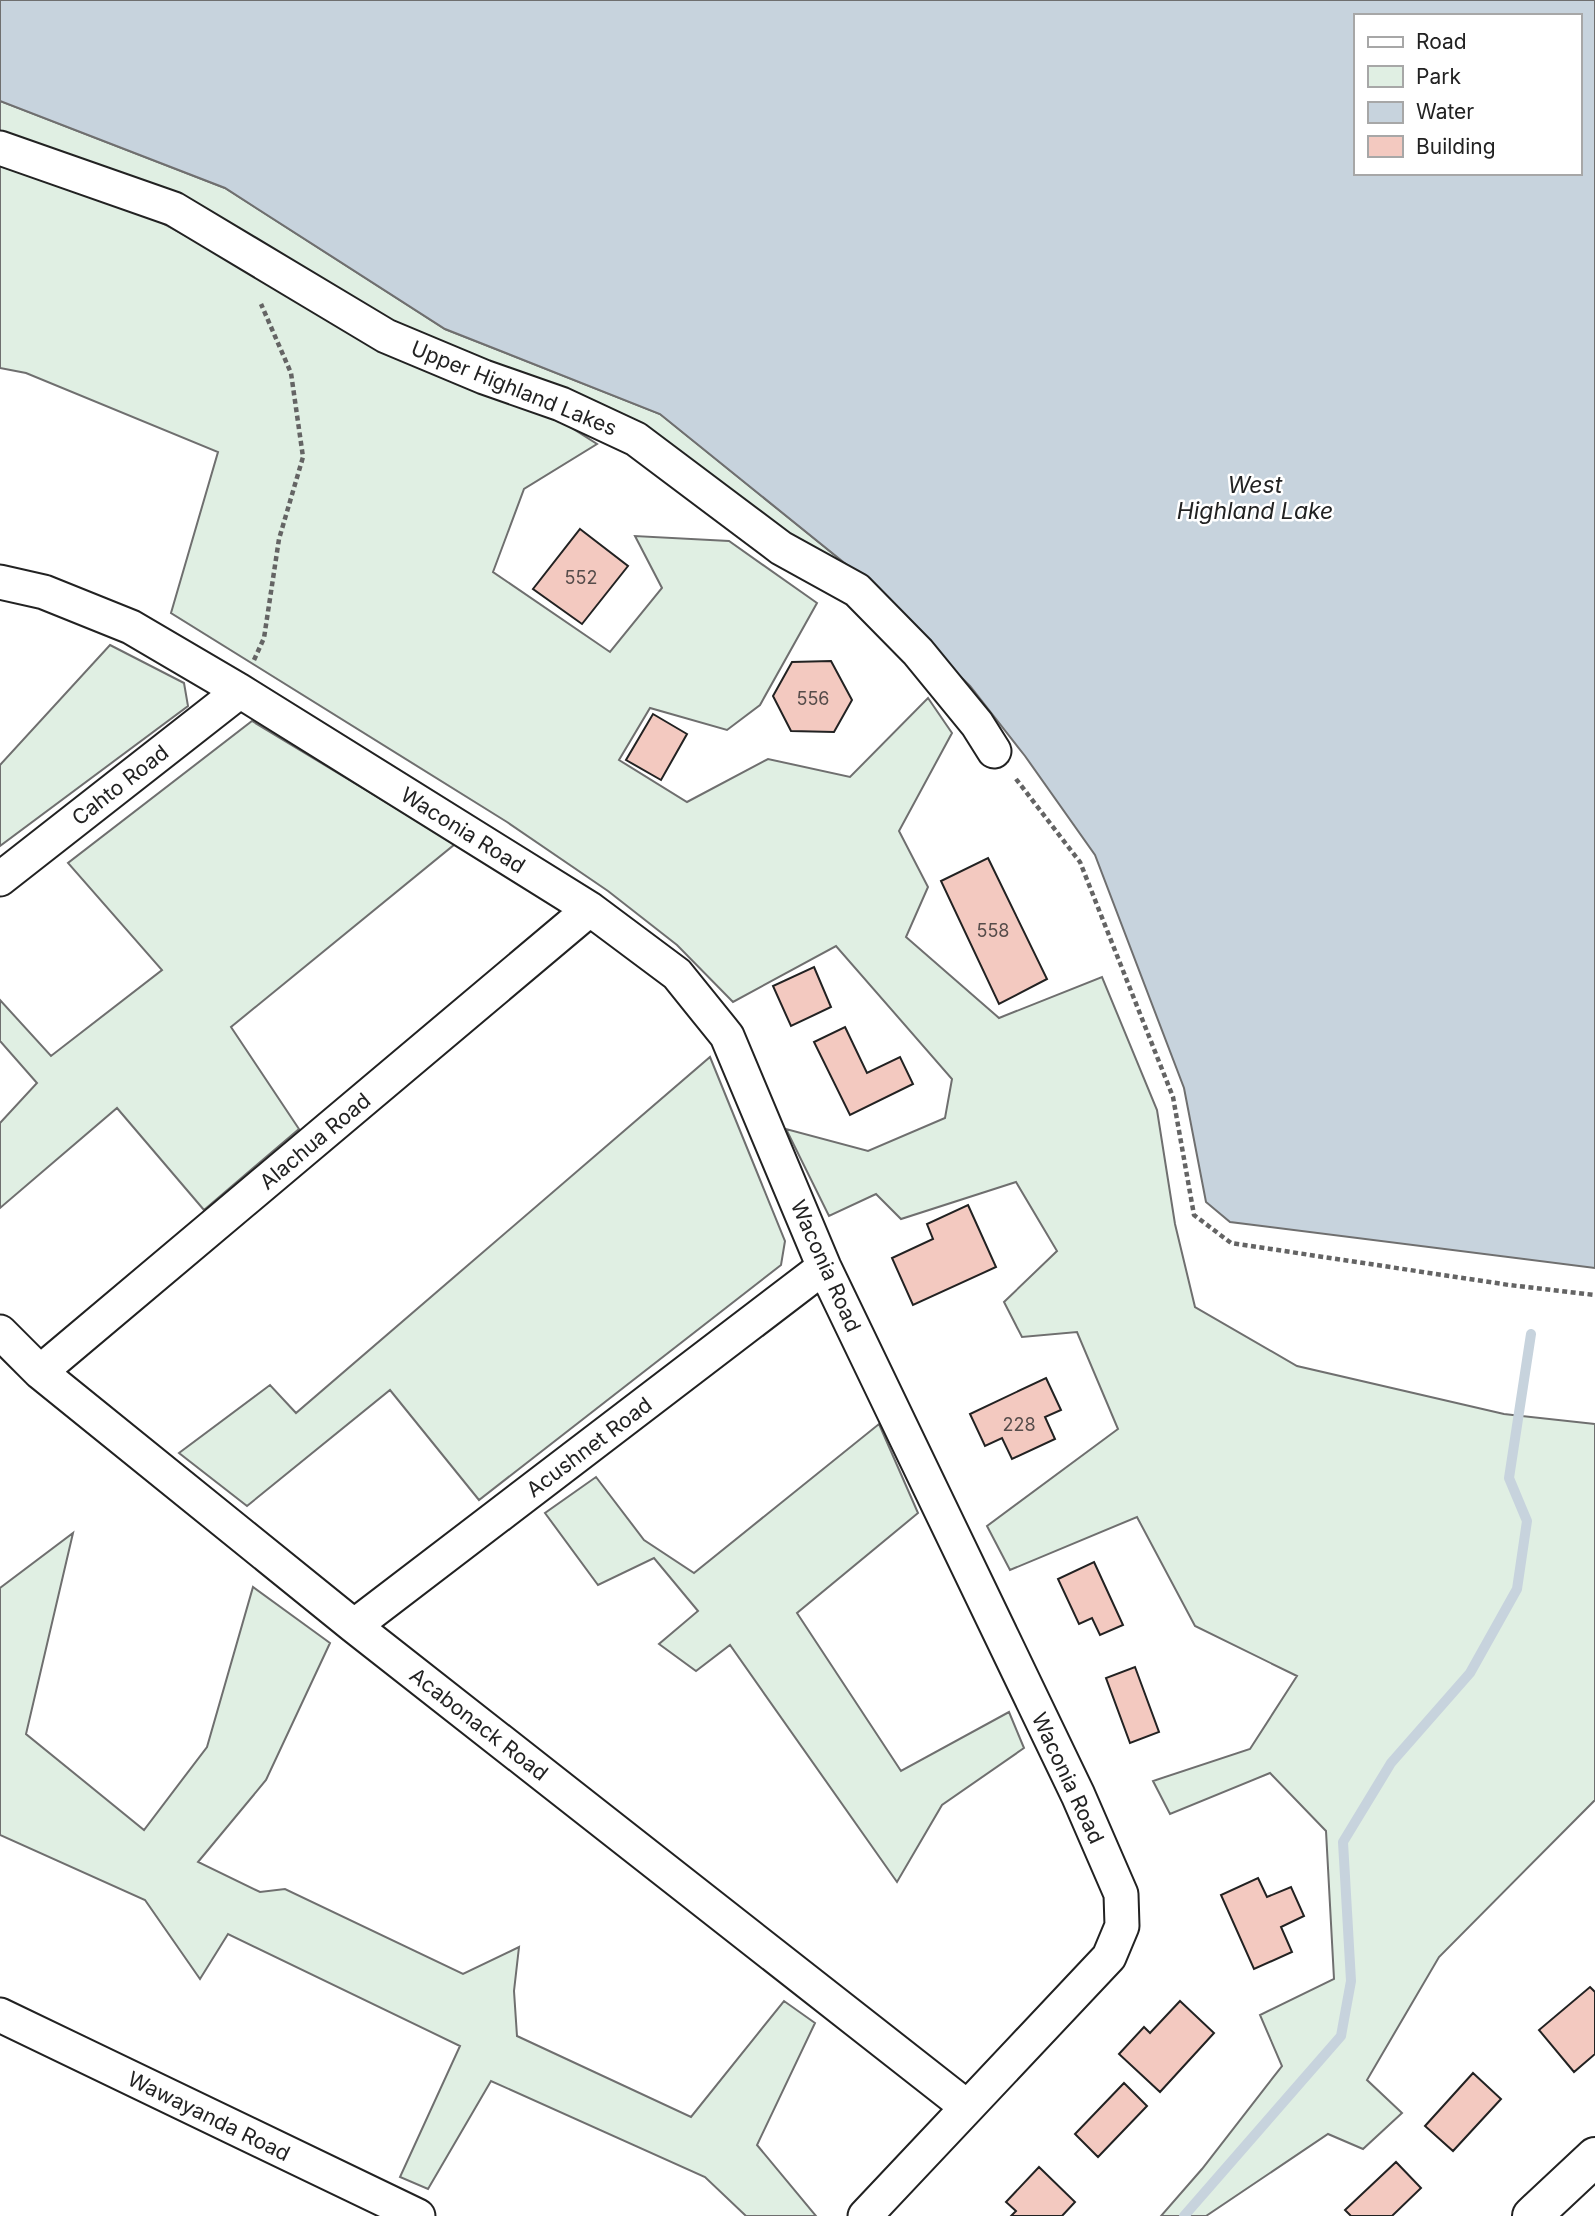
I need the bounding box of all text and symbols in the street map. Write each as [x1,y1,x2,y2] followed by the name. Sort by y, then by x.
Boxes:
[1354,14,1581,175] legend
[1416,29,1467,54] text: Road
[1416,64,1461,89] text: Park
[1416,99,1474,124] text: Water
[1416,134,1496,159] text: Building
[408,335,620,441] street label: Upper Highland Lakes
[1177,471,1333,525] water label: West Highland Lake
[565,567,597,588] house number: 552
[796,688,830,709] house number: 556
[67,740,173,830] street label: Cahto Road
[396,782,530,878] street label: Waconia Road
[976,920,1010,941] house number: 558
[255,1088,375,1194] street label: Alachua Road
[786,1196,866,1336] street label: Waconia Road
[521,1392,657,1502] street label: Acushnet Road
[1002,1414,1036,1435] house number: 228
[405,1662,553,1786] street label: Acabonack Road
[1027,1708,1109,1848] street label: Waconia Road
[124,2066,294,2166] street label: Wawayanda Road

